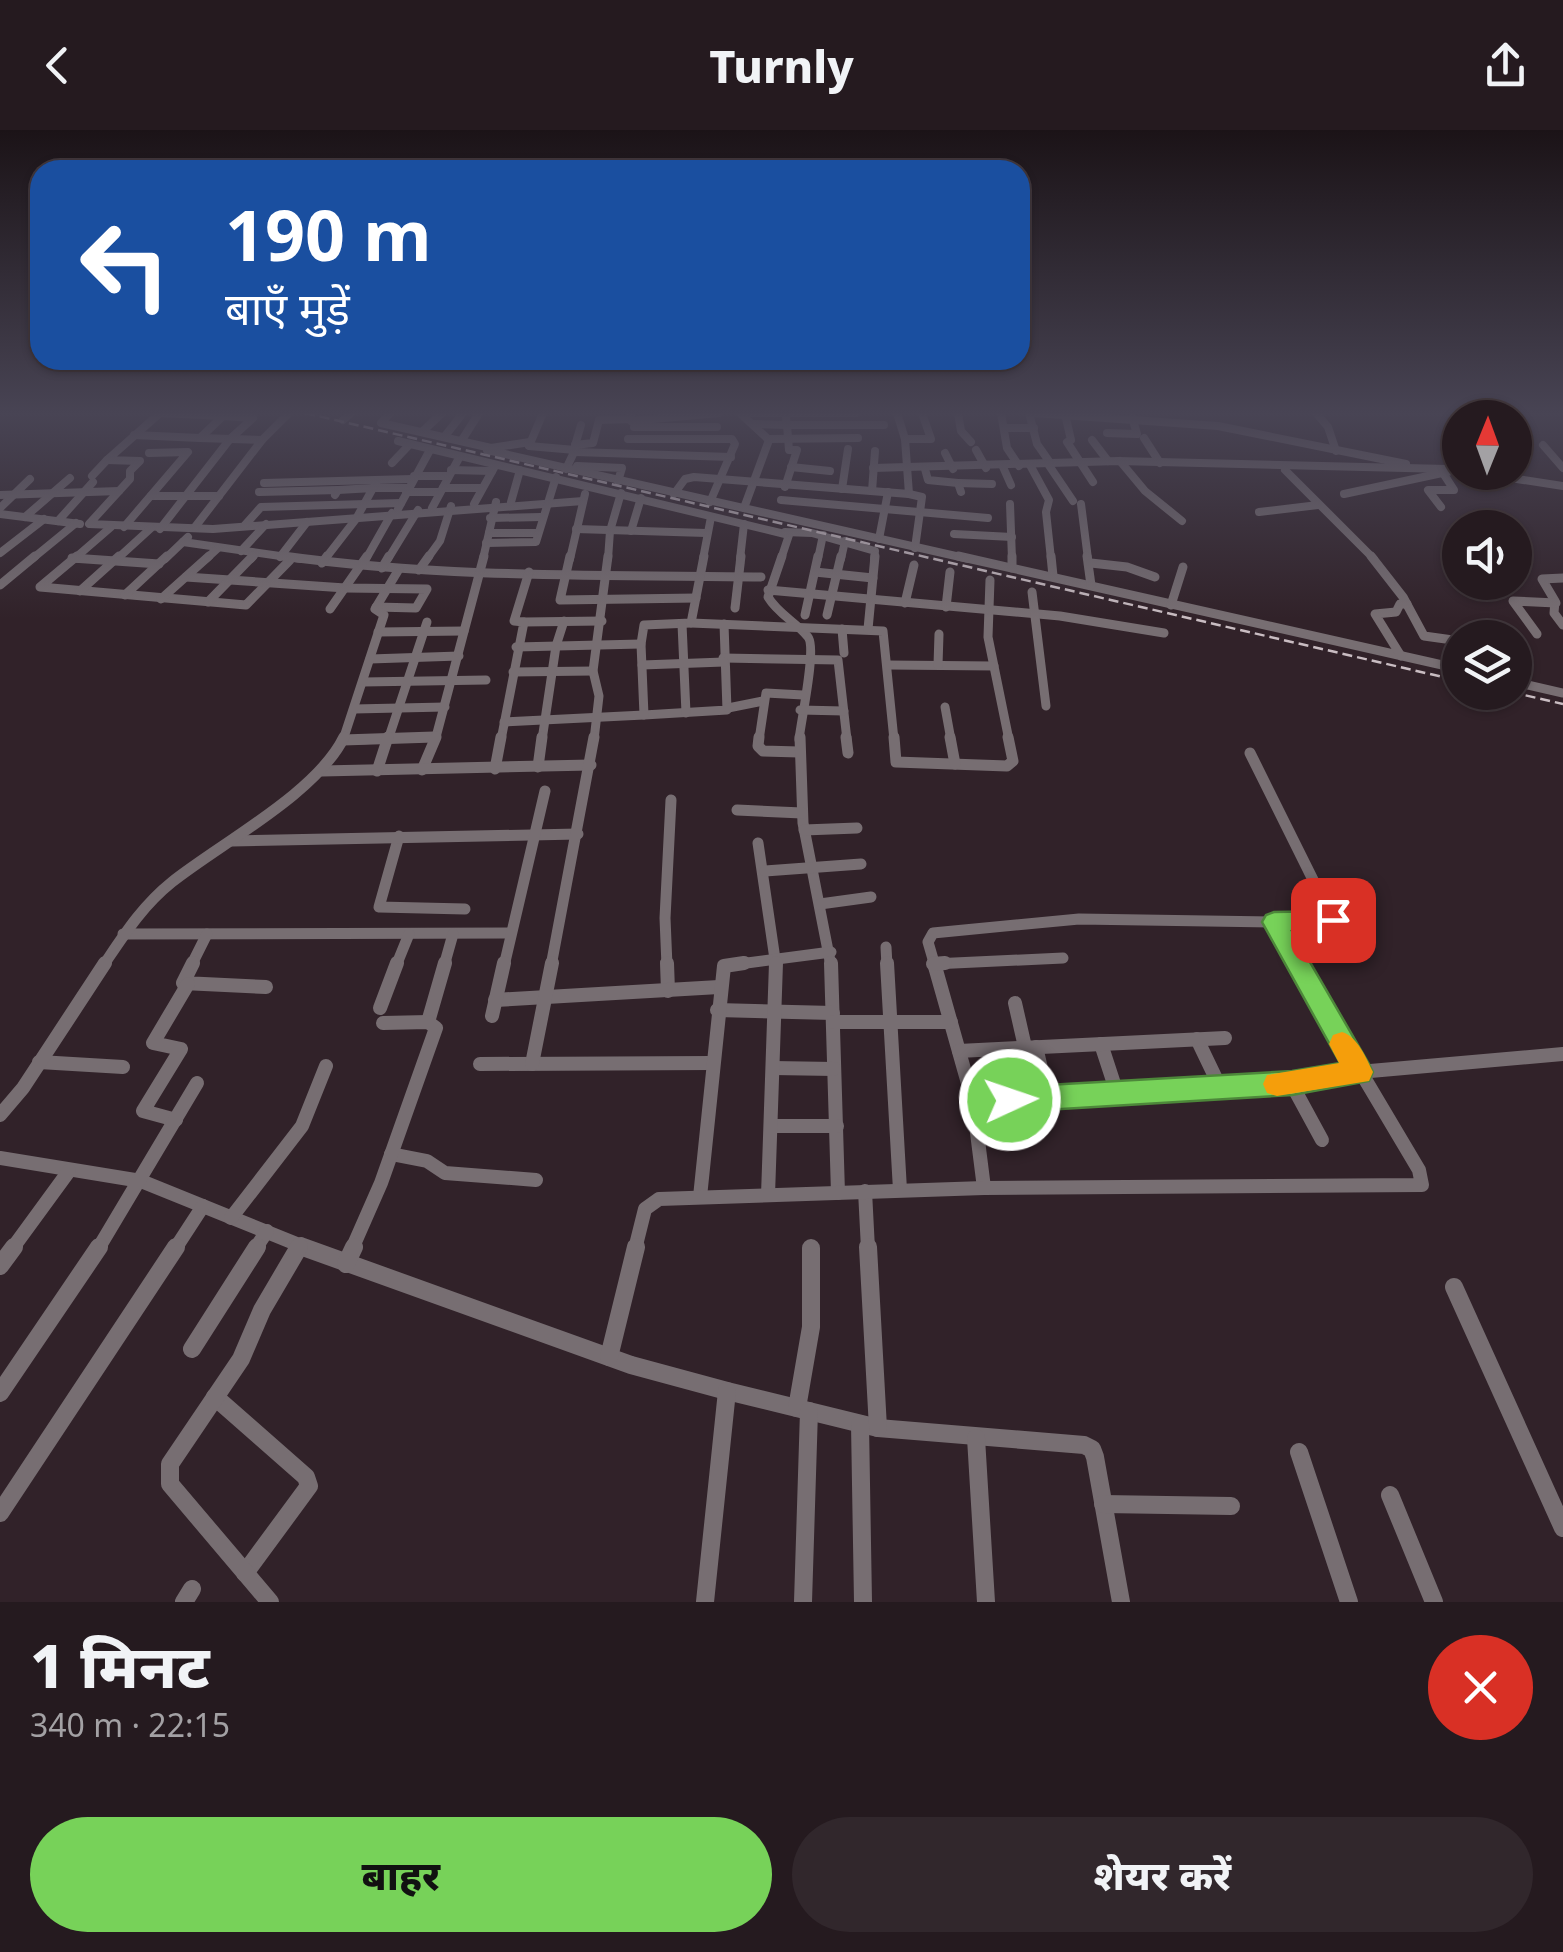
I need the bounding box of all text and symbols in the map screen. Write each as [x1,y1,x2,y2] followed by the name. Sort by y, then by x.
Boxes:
[709,35,854,96] text: Turnly
[30,38,85,93] icon: back
[1478,38,1533,93] icon: share
[225,186,432,282] text: 190 m
[60,200,190,330] icon: left
[225,277,350,338] text: बाएँ मुड़ें
[1442,400,1532,490] north arrow
[1442,400,1532,710] map controls
[1442,510,1532,600] button: sound
[1442,620,1532,710] button: layers
[1291,878,1376,963] pin
[1306,893,1361,948] icon: arrive
[958,1048,1062,1152] position arrow
[30,1624,209,1706] text: 1 मिनट
[1428,1635,1533,1740] button: close
[30,1703,230,1746] text: 340 m · 22:15
[30,1817,772,1932] button: बाहर
[792,1817,1533,1932] button: शेयर करें

